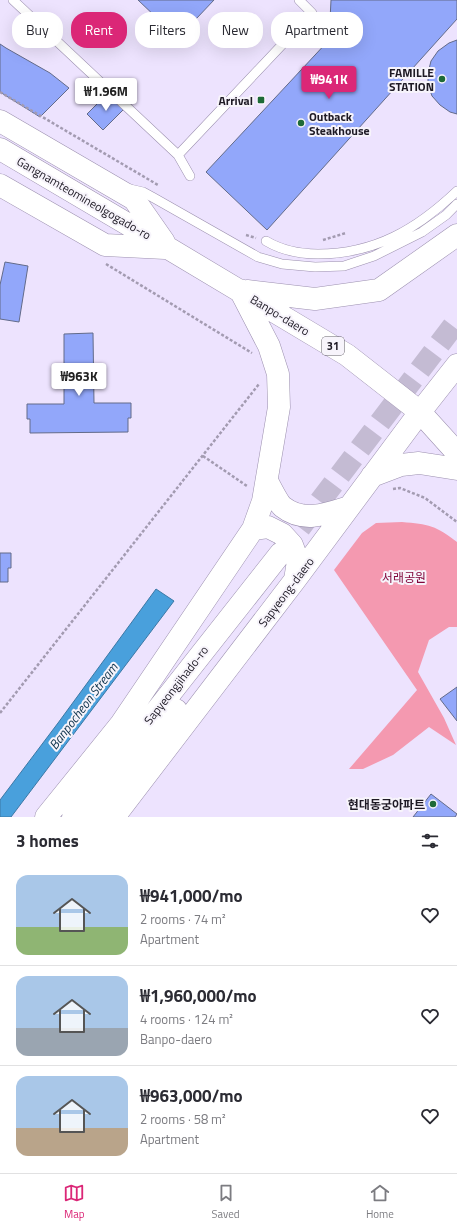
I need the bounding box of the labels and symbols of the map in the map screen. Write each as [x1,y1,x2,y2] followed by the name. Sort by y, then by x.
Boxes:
[389,63,434,96] place label: FAMILLE STATION
[301,66,357,100] pin: ₩941K
[437,74,447,84] marker: FAMILLE STATION
[73,78,139,112] pin: ₩1.96M
[218,91,253,110] place label: Arrival
[256,95,266,105] marker: Arrival
[309,107,370,140] place label: Outback Steakhouse
[296,118,306,128] marker: Outback Steakhouse
[13,152,155,244] street label: Gangnamteomineolgogado-ro
[247,290,313,340] street label: Banpo-daero
[322,337,344,355] road number: 31
[51,363,107,397] pin: ₩963K
[253,553,319,631] street label: Sapyeong-daero
[382,568,426,587] park label: 서래공원
[139,641,213,729] street label: Sapyeongjihado-ro
[44,658,123,754] water label: Banpocheon Stream
[348,795,425,814] place label: 현대동궁아파트
[428,799,438,809] marker: 현대동궁아파트

